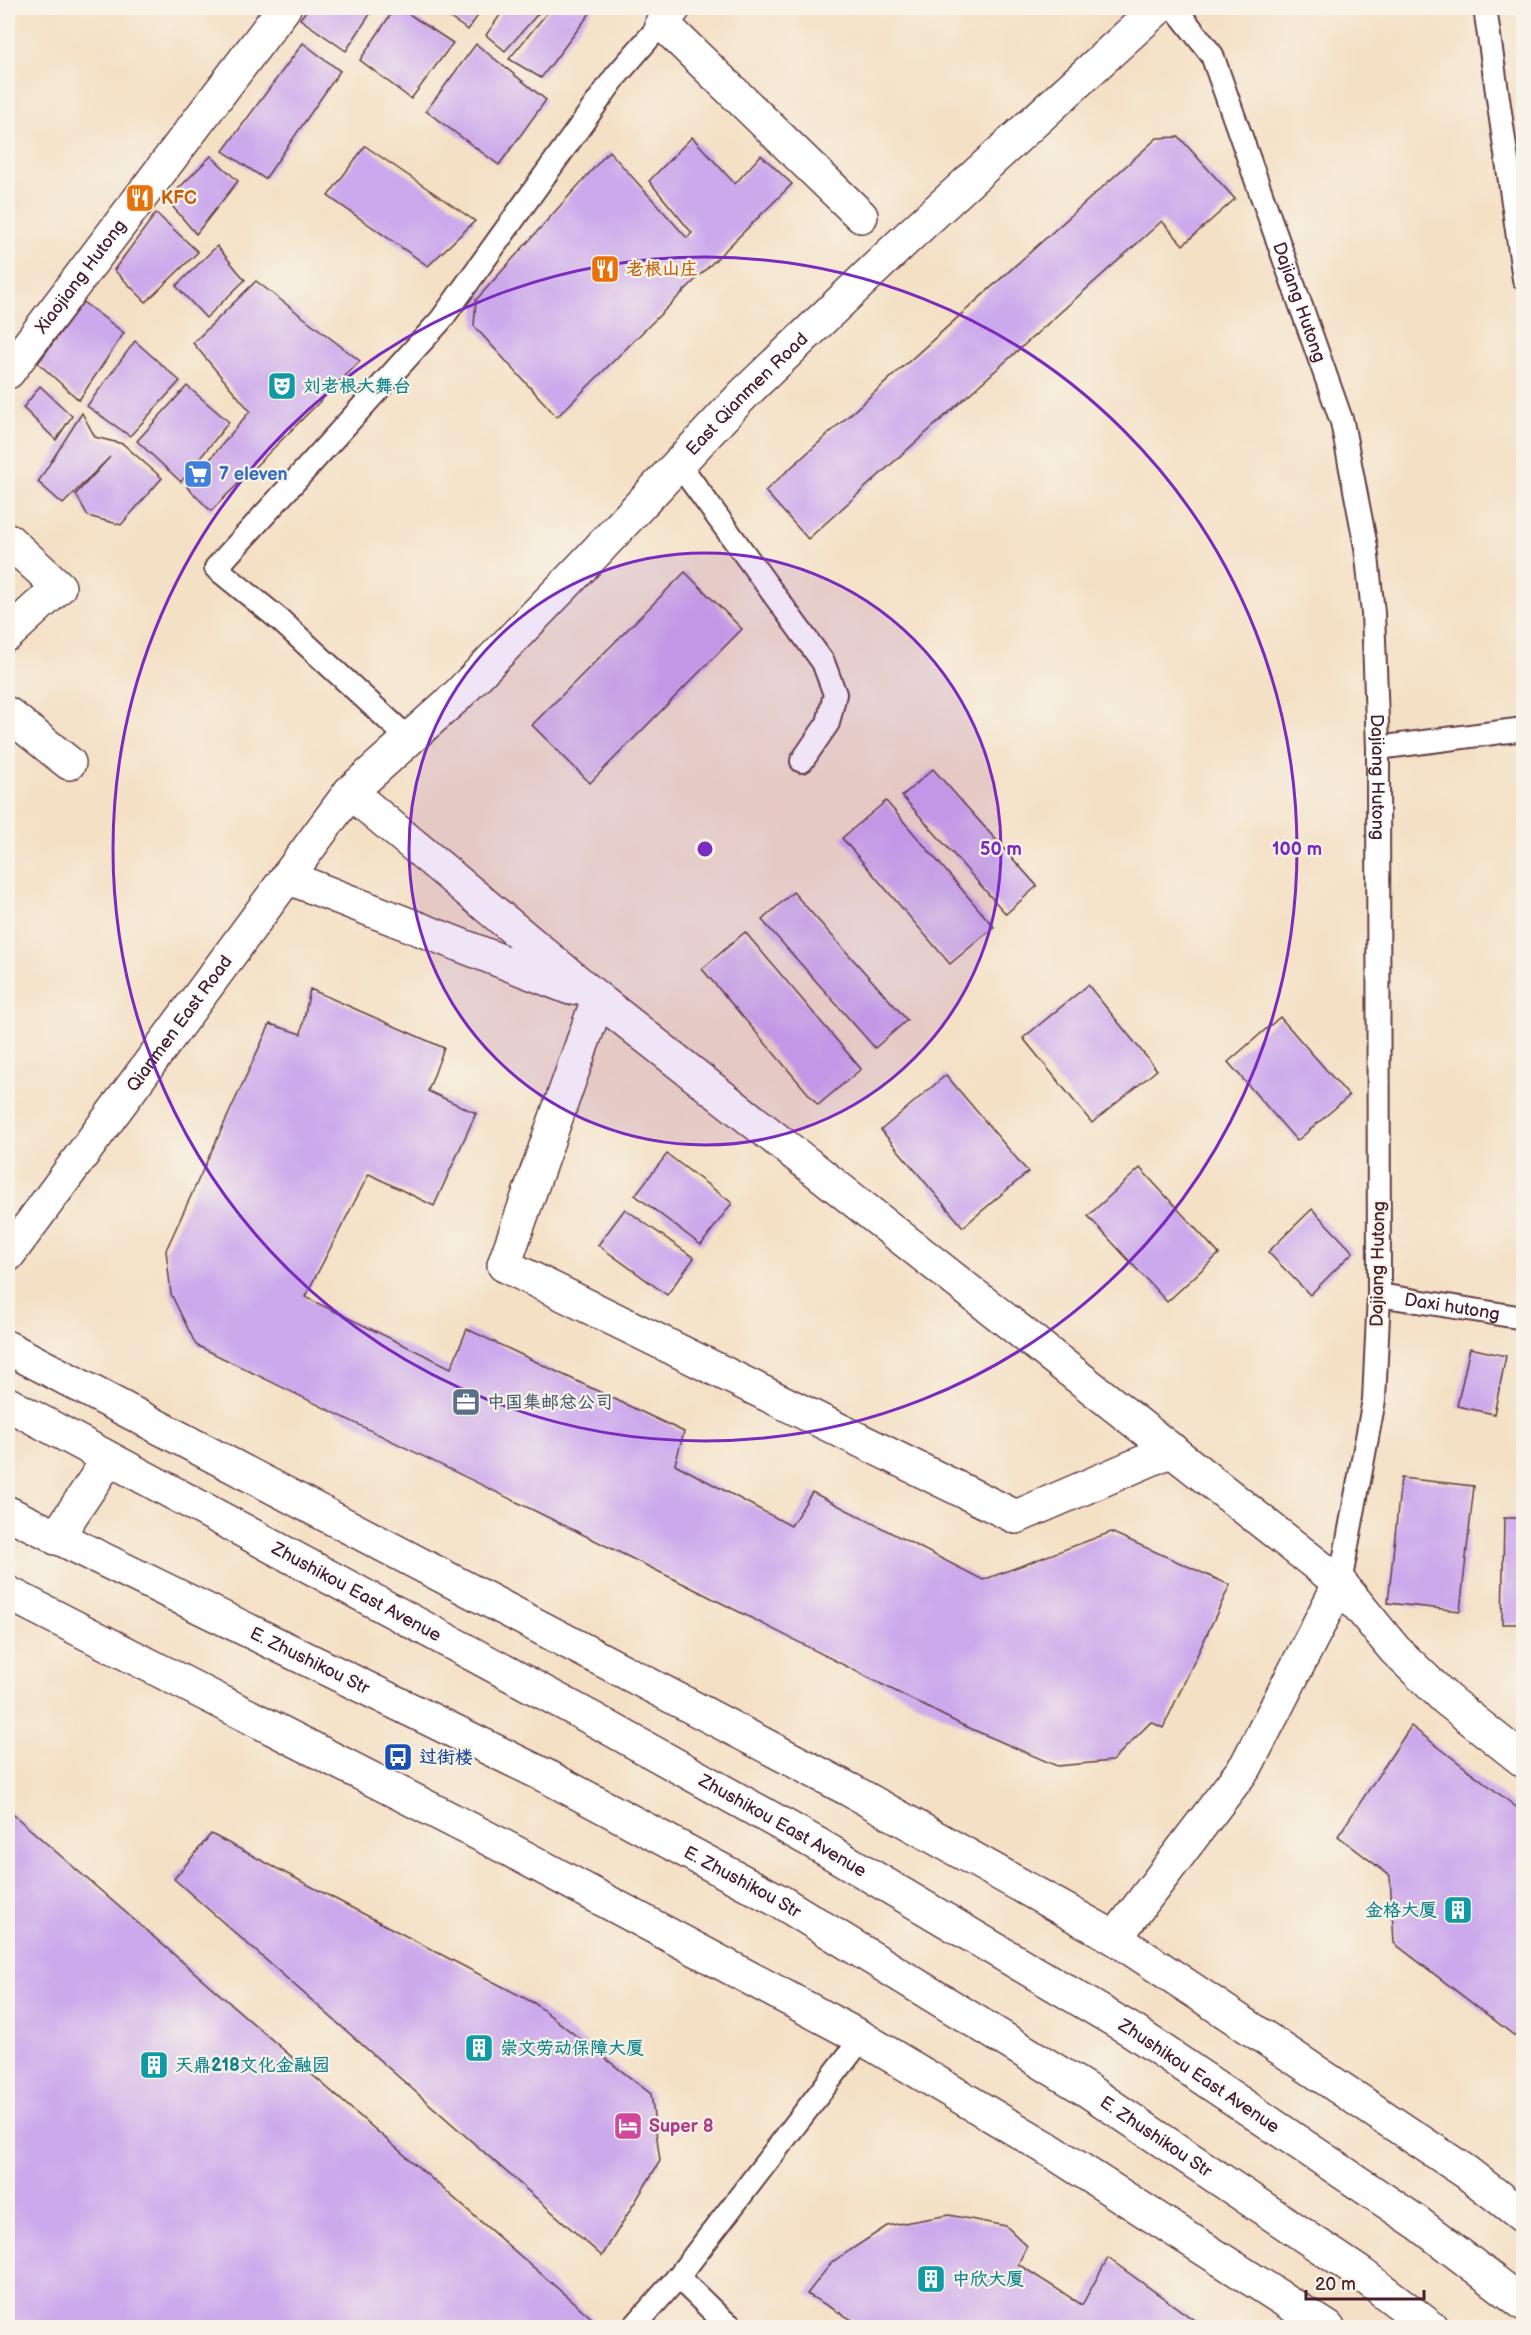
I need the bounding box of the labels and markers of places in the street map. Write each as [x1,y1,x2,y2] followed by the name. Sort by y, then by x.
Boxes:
[124,182,156,214] restaurant icon: KFC
[161,188,197,209] place label: KFC
[589,253,621,285] restaurant icon: 老根山庄
[626,259,698,280] place label: 老根山庄
[266,370,298,402] theatre icon: 刘老根大舞台
[303,376,411,397] place label: 刘老根大舞台
[182,458,214,490] supermarket icon: 7 eleven
[219,464,288,485] place label: 7 eleven
[695,839,715,859] centre of rings
[450,1386,482,1418] office icon: 中国集邮总公司
[487,1392,613,1413] place label: 中国集邮总公司
[382,1741,414,1773] bus stop icon: 过街楼
[419,1747,473,1768] place label: 过街楼
[1442,1894,1474,1926] building icon: 金格大厦
[1365,1900,1437,1921] place label: 金格大厦
[463,2032,495,2064] building icon: 崇文劳动保障大厦
[500,2038,644,2059] place label: 崇文劳动保障大厦
[138,2049,170,2081] building icon: 天鼎218文化金融园
[175,2055,330,2076] place label: 天鼎218文化金融园
[612,2110,644,2142] hotel icon: Super 8
[649,2116,714,2137] place label: Super 8
[915,2263,947,2295] building icon: 中欣大厦
[952,2269,1024,2290] place label: 中欣大厦

